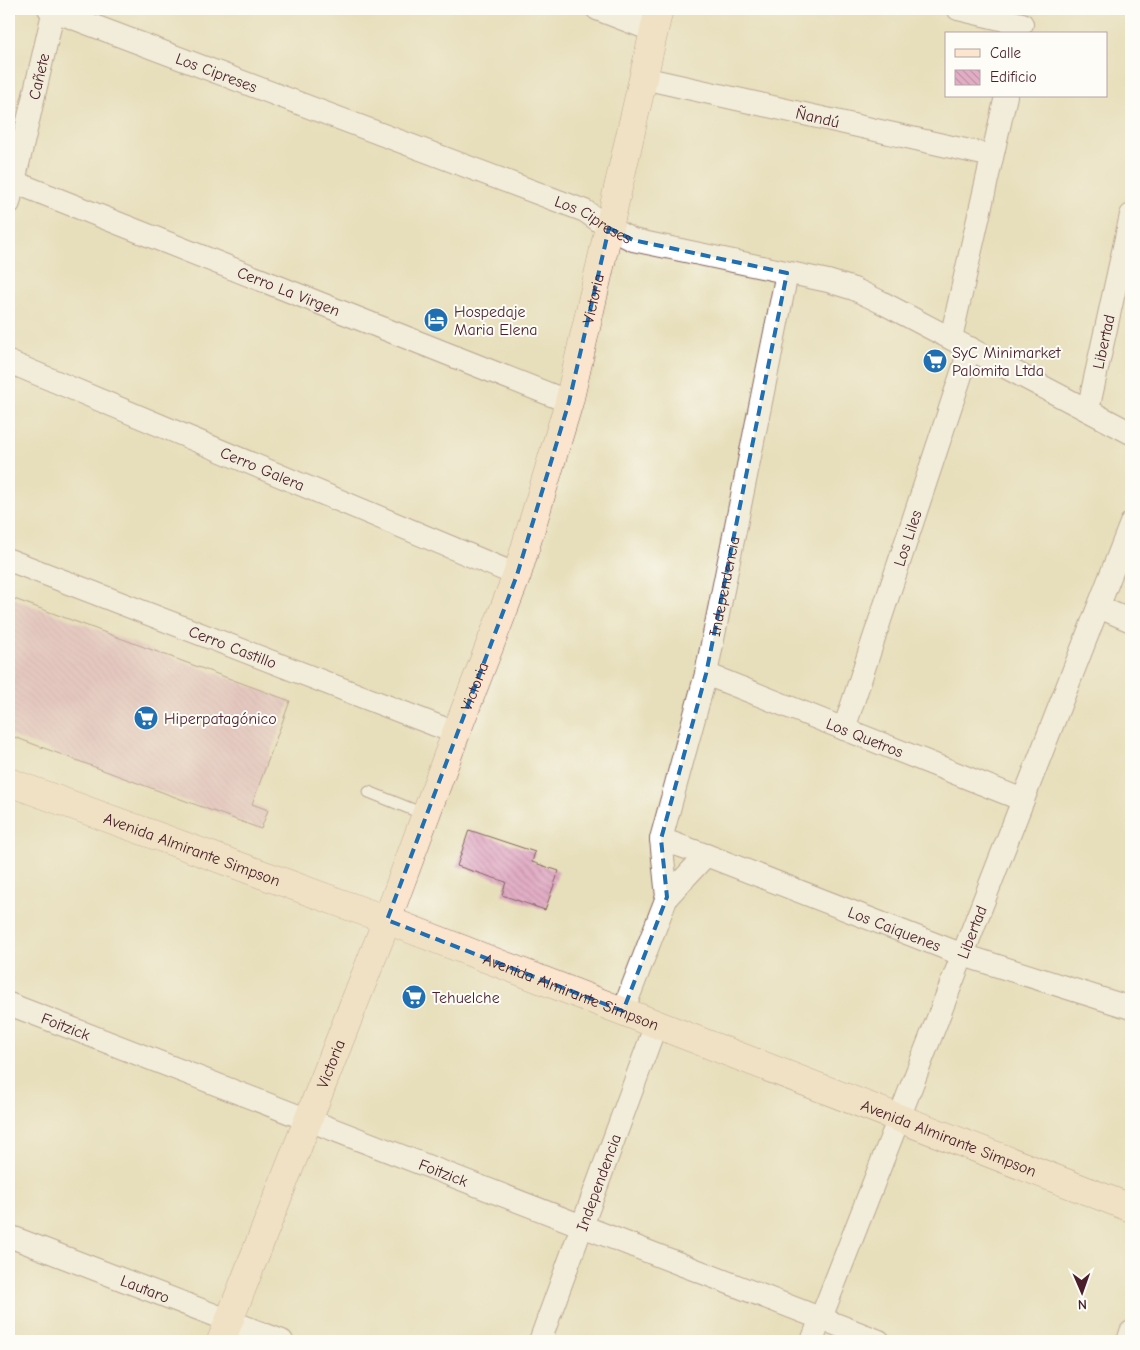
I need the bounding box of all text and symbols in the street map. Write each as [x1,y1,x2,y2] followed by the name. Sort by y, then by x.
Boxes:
[945,32,1108,98] legend
[990,44,1022,62] text: Calle
[173,50,260,97] street label: Los Cipreses
[25,52,53,102] street label: Cañete
[990,68,1037,86] text: Edificio
[794,104,841,132] street label: Ñandú
[552,192,635,248] street label: Los Cipreses
[234,263,342,320] street label: Cerro La Virgen
[579,272,608,326] street label: Victoria
[454,303,538,339] place label: Hospedaje Maria Elena
[423,307,449,333] hotel icon: Hospedaje Maria Elena
[1089,313,1119,371] street label: Libertad
[952,344,1061,380] place label: SyC Minimarket Palomita Ltda
[922,348,948,374] supermarket icon: SyC Minimarket Palomita Ltda
[217,444,307,495] street label: Cerro Galera
[890,508,926,569] street label: Los Liles
[706,535,744,638] street label: Independencia
[186,622,279,673] street label: Cerro Castillo
[457,660,493,714] street label: Victoria
[133,705,159,731] supermarket icon: Hiperpatagónico
[164,710,277,728] place label: Hiperpatagónico
[823,715,906,762] street label: Los Quetros
[101,809,283,890] street label: Avenida Almirante Simpson
[845,903,943,956] street label: Los Caiquenes
[954,903,991,961] street label: Libertad
[481,950,661,1034] street label: Avenida Almirante Simpson
[401,984,427,1010] supermarket icon: Tehuelche
[432,989,500,1007] place label: Tehuelche
[38,1009,93,1045] street label: Foitzick
[314,1037,349,1091] street label: Victoria
[858,1096,1039,1181] street label: Avenida Almirante Simpson
[573,1132,625,1234] street label: Independencia
[416,1156,470,1191] street label: Foitzick
[1058,1268,1108,1318] north arrow
[118,1272,172,1307] street label: Lautaro
[1078,1296,1087,1313] text: N

